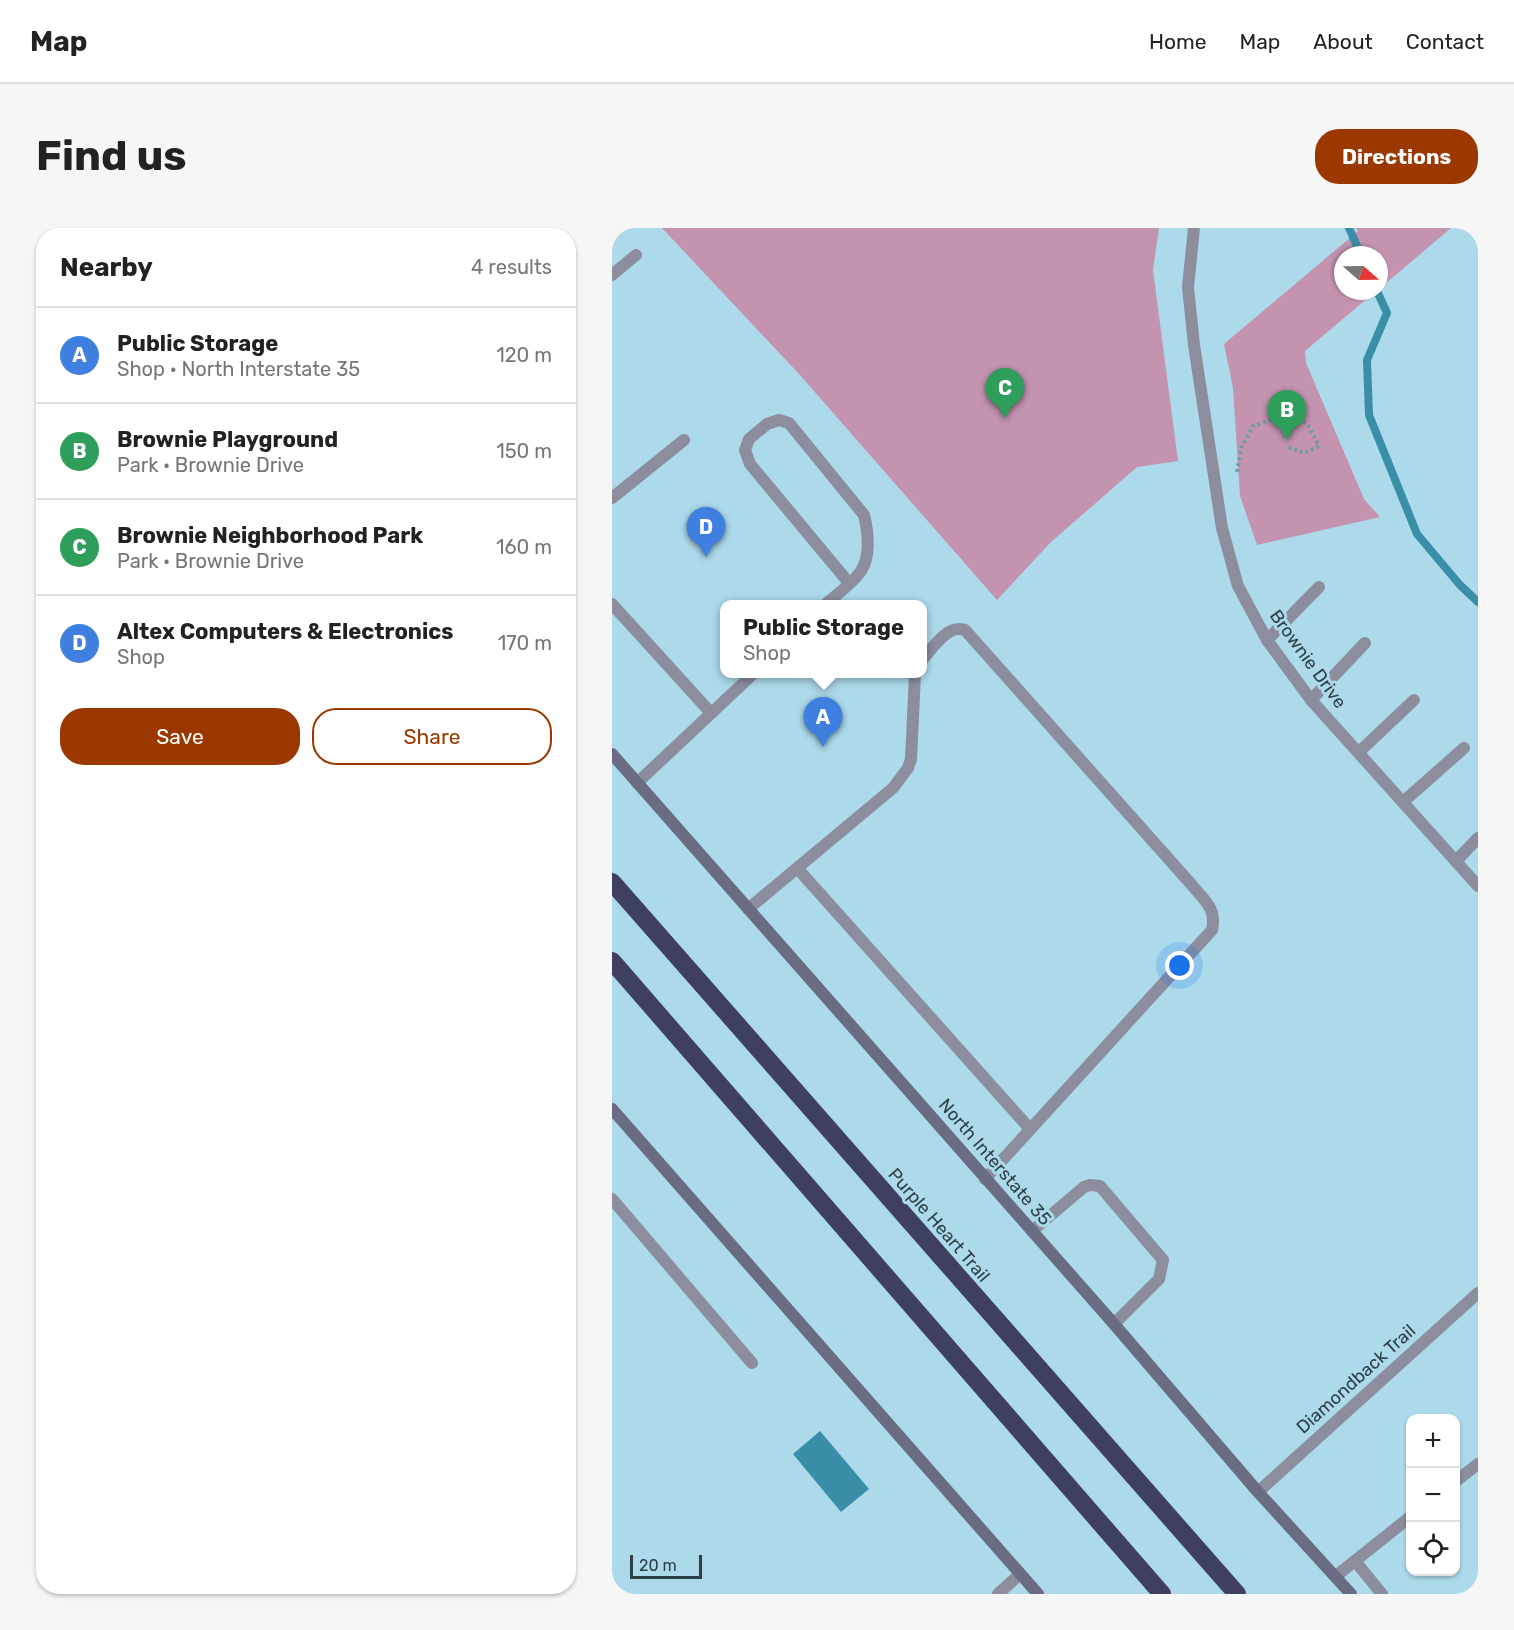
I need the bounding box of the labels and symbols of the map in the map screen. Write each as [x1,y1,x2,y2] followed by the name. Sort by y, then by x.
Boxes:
[1334,246,1388,300] north arrow
[986,368,1024,418] pin: C
[1268,390,1306,440] pin: B
[686,508,725,557] pin: D
[1265,605,1351,713] street label: Brownie Drive
[804,698,842,747] pin: A
[1165,951,1194,980] your location
[934,1094,1056,1230] street label: North Interstate 35
[884,1164,994,1286] street label: Purple Heart Trail
[1292,1320,1420,1438] street label: Diamondback Trail
[630,1552,702,1580] scale bar

